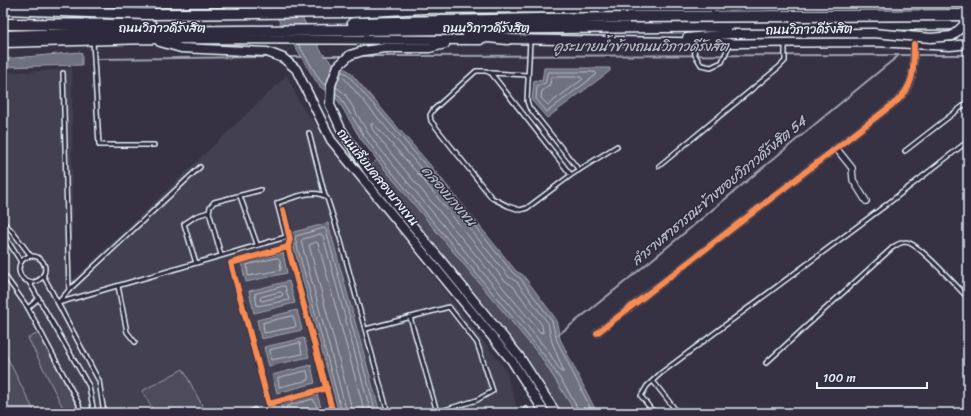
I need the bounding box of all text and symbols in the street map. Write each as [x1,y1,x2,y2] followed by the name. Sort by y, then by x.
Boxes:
[118,16,206,39] street label: ถนนวิภาวดีรังสิต
[442,16,530,39] street label: ถนนวิภาวดีรังสิต
[765,17,853,41] street label: ถนนวิภาวดีรังสิต
[554,34,730,59] water label: คูระบายน้ำข้างถนนวิภาวดีรังสิต
[626,108,814,272] water label: ลำรางสาธารณะข้างซอยวิภาวดีรังสิต 54
[331,123,425,231] street label: ถนนเลียบคลองบางเขน
[415,160,484,234] water label: คลองบางเขน
[817,364,927,390] scale bar
[823,367,856,389] text: 100 m

